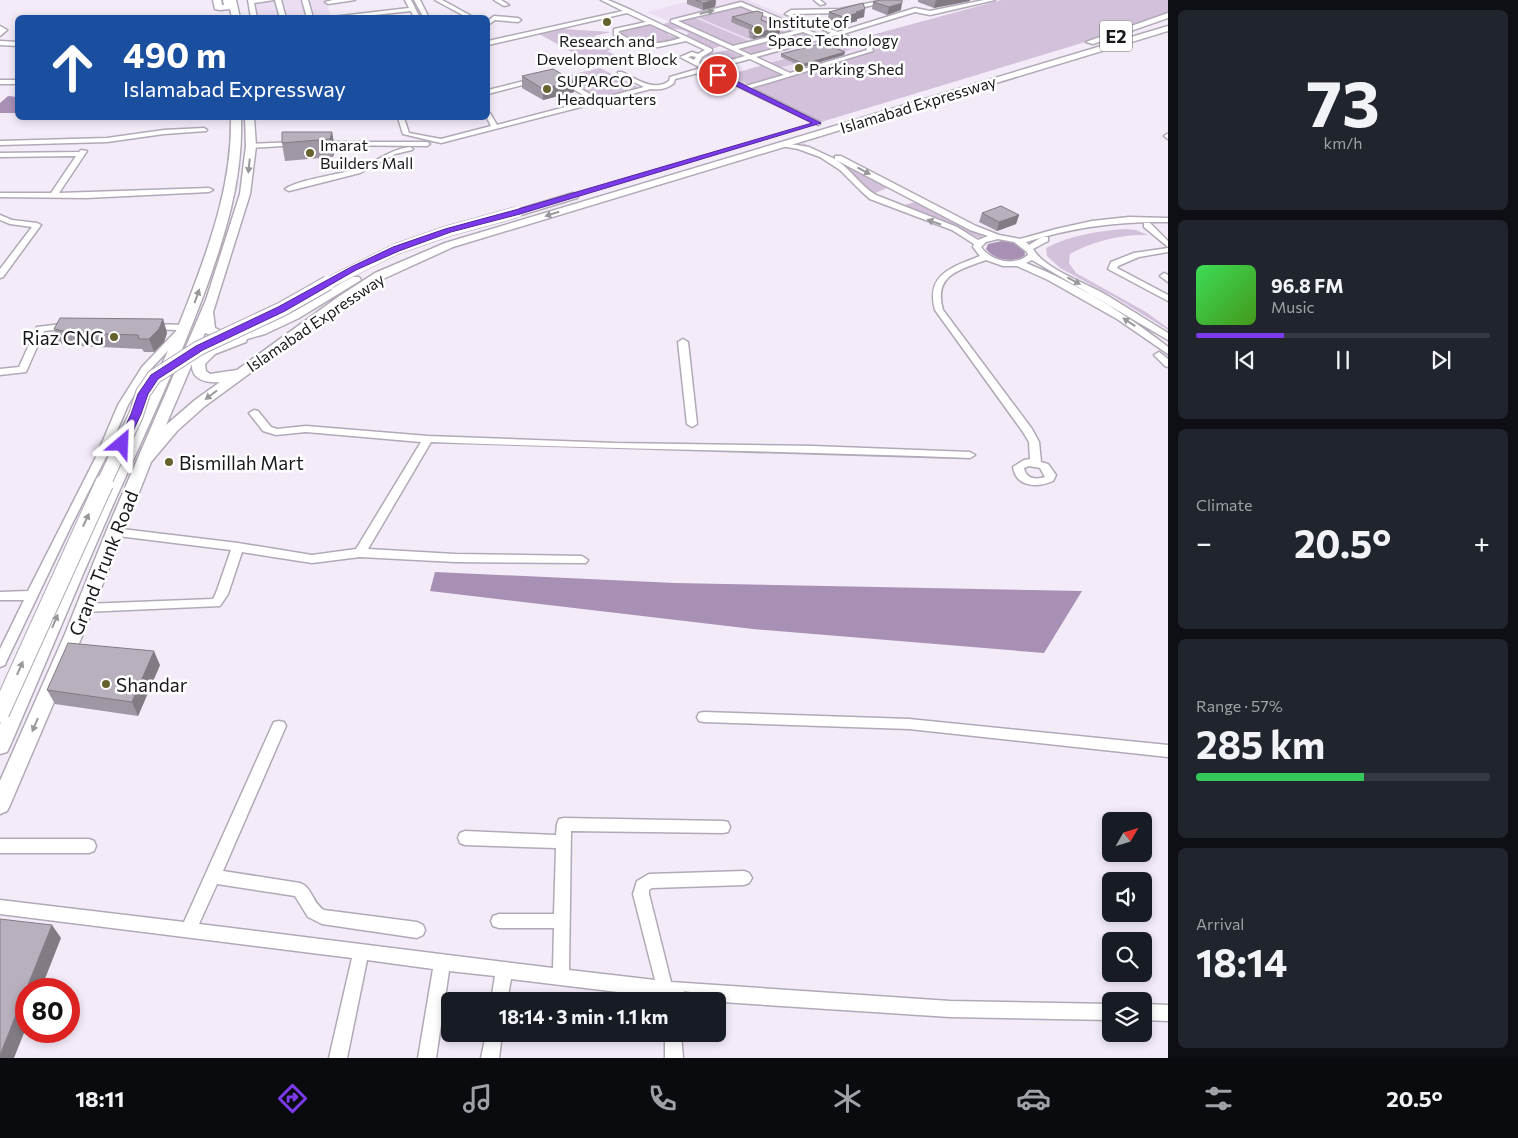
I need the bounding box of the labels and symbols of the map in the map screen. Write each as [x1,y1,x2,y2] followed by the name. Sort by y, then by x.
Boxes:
[699,8,714,16] one-way arrow
[768,12,898,49] place label: Institute of Space Technology
[601,16,613,28] marker: Research and Development Block
[1100,20,1132,52] road number: E2
[752,24,764,36] marker: Institute of Space Technology
[536,31,678,68] place label: Research and Development Block
[697,54,739,96] pin
[809,59,904,78] place label: Parking Shed
[793,62,805,74] marker: Parking Shed
[557,71,656,108] place label: SUPARCO Headquarters
[838,71,998,137] street label: Islamabad Expressway
[541,83,553,95] marker: SUPARCO Headquarters
[320,135,413,172] place label: Imarat Builders Mall
[304,147,316,159] marker: Imarat Builders Mall
[245,158,253,174] one-way arrow
[856,167,871,175] one-way arrow
[544,210,559,218] one-way arrow
[927,218,942,225] one-way arrow
[242,269,388,375] street label: Islamabad Expressway
[1067,277,1081,285] one-way arrow
[193,288,201,303] one-way arrow
[1122,317,1135,327] one-way arrow
[22,326,104,349] place label: Riaz CNG
[108,331,120,343] marker: Riaz CNG
[204,390,218,400] one-way arrow
[95,417,147,469] position arrow
[179,451,304,474] place label: Bismillah Mart
[163,456,175,468] marker: Bismillah Mart
[63,487,143,639] street label: Grand Trunk Road
[82,513,90,527] one-way arrow
[51,614,59,628] one-way arrow
[16,661,24,675] one-way arrow
[116,673,188,696] place label: Shandar
[100,678,112,690] marker: Shandar
[30,718,38,732] one-way arrow
[1102,812,1152,862] north arrow
[15,978,80,1043] speed limit sign: 80

